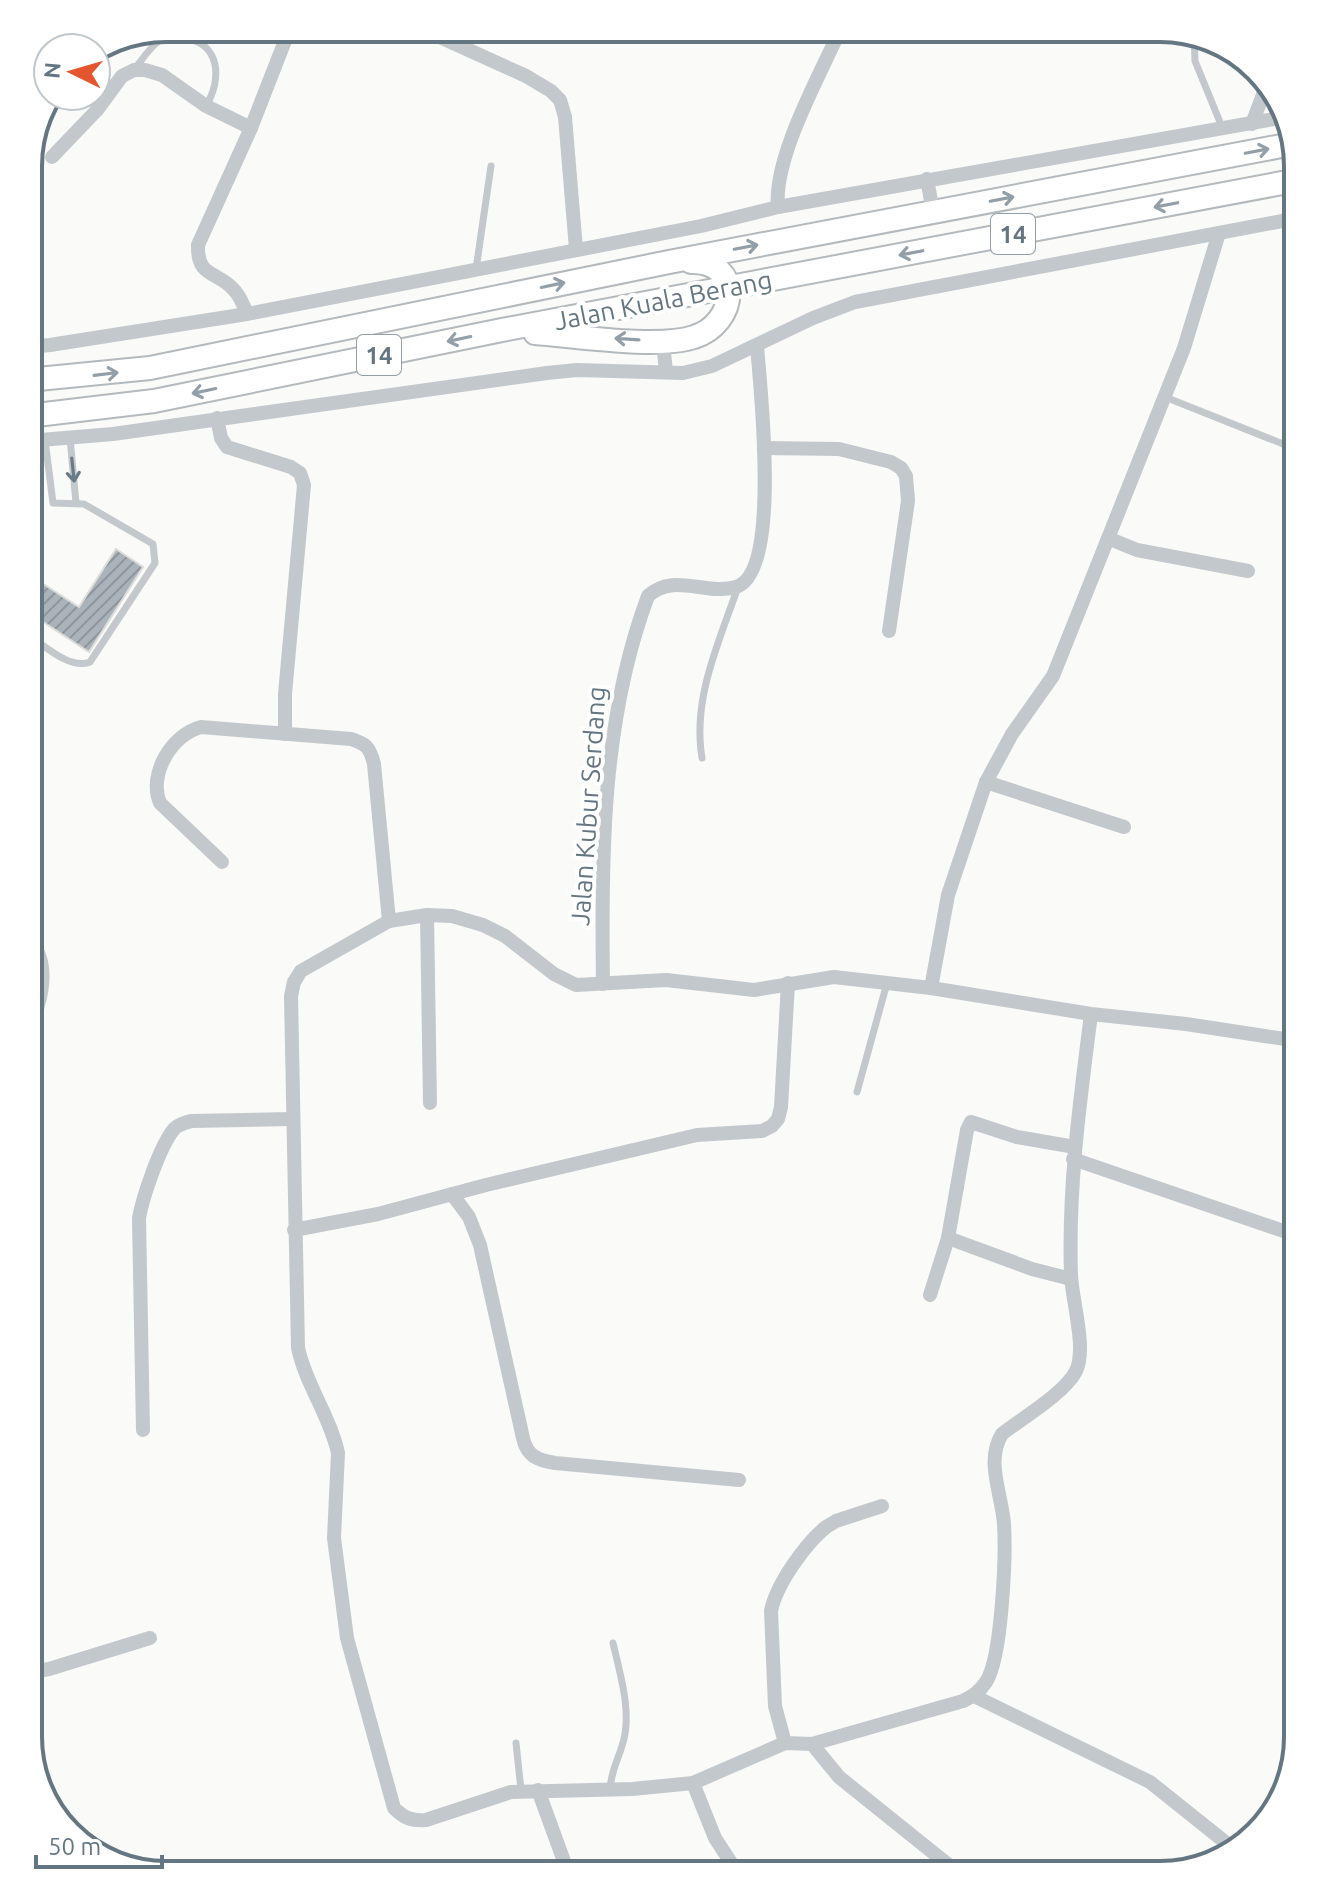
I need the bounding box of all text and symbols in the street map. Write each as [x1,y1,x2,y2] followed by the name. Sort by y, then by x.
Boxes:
[32,32,112,112] north arrow
[38,61,65,79] text: N
[1244,142,1269,157] one-way arrow
[988,191,1014,206] one-way arrow
[1154,198,1180,213] one-way arrow
[991,214,1035,254] road number: 14
[733,239,758,254] one-way arrow
[899,247,924,262] one-way arrow
[552,265,774,335] street label: Jalan Kuala Berang
[540,277,566,292] one-way arrow
[614,331,641,346] one-way arrow
[447,332,472,347] one-way arrow
[357,335,401,375] road number: 14
[92,366,119,381] one-way arrow
[192,384,217,399] one-way arrow
[65,456,80,483] one-way arrow
[565,685,611,927] street label: Jalan Kubur Serdang
[36,1819,162,1869] scale bar
[48,1833,101,1860] text: 50 m

